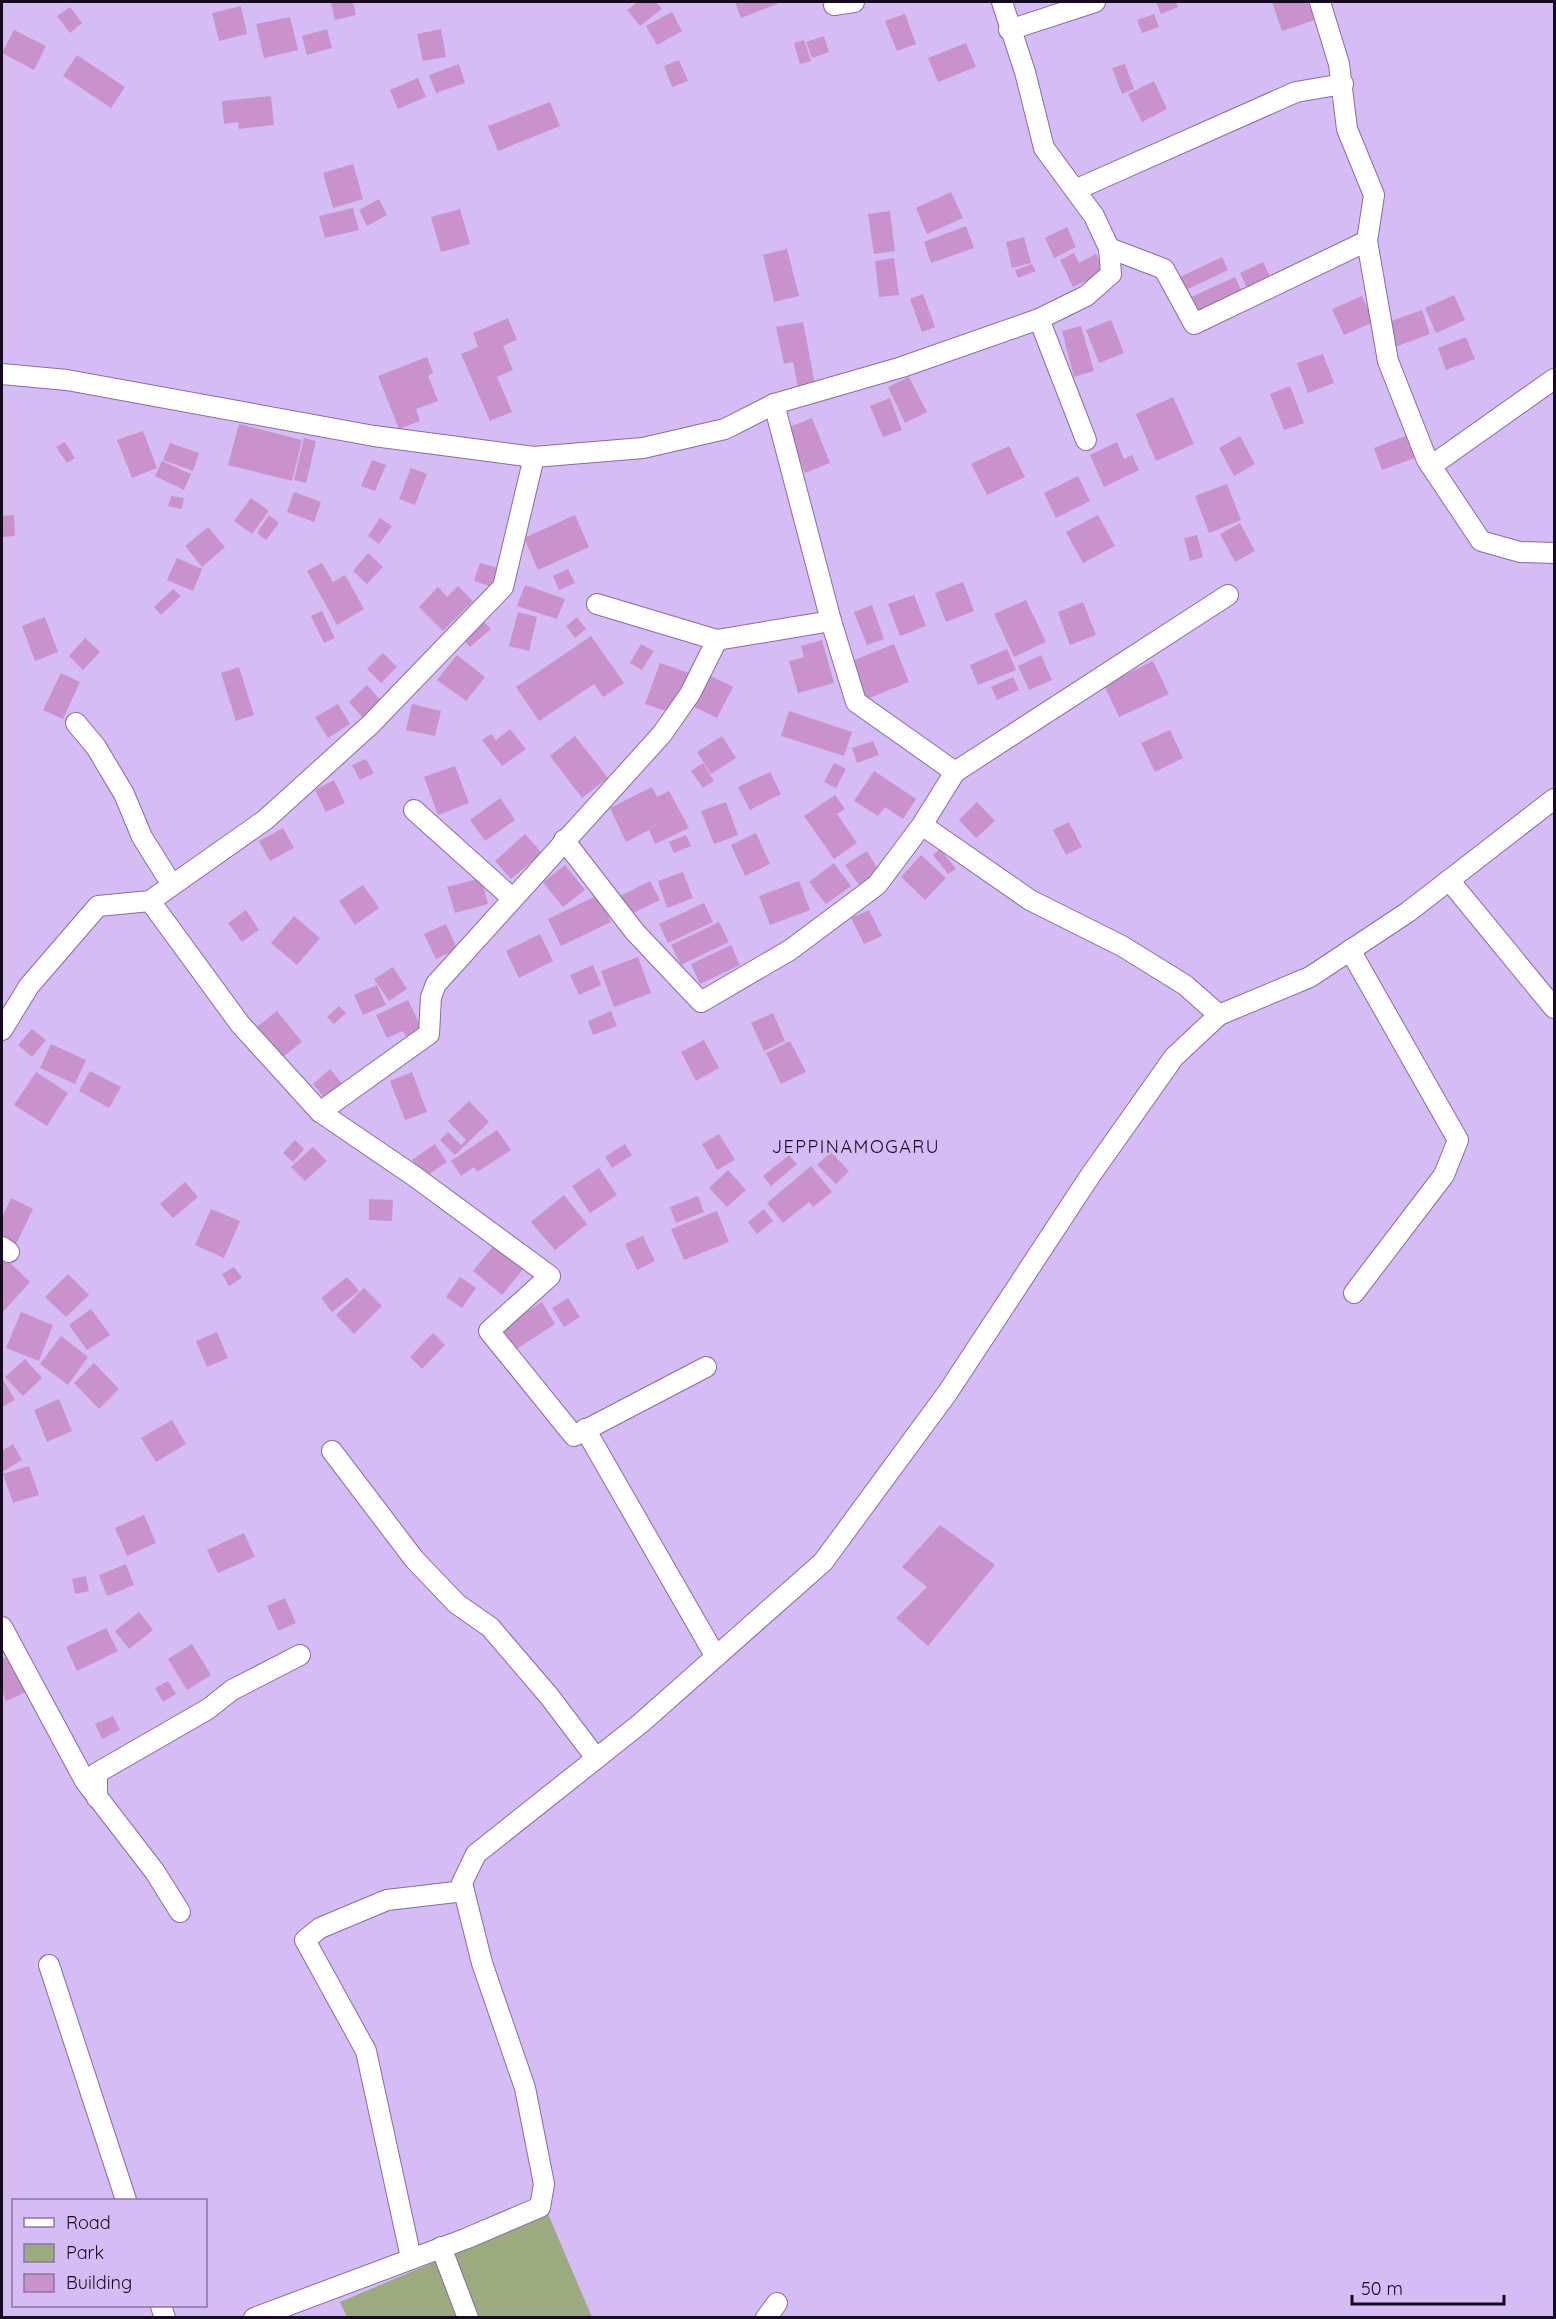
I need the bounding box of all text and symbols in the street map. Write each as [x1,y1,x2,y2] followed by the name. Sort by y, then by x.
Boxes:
[772,1135,940,1158] district label: JEPPINAMOGARU
[12,2199,207,2307] legend
[66,2211,111,2234] text: Road
[66,2241,104,2264] text: Park
[1352,2268,1504,2306] scale bar
[66,2271,132,2294] text: Building
[1361,2277,1403,2300] text: 50 m

